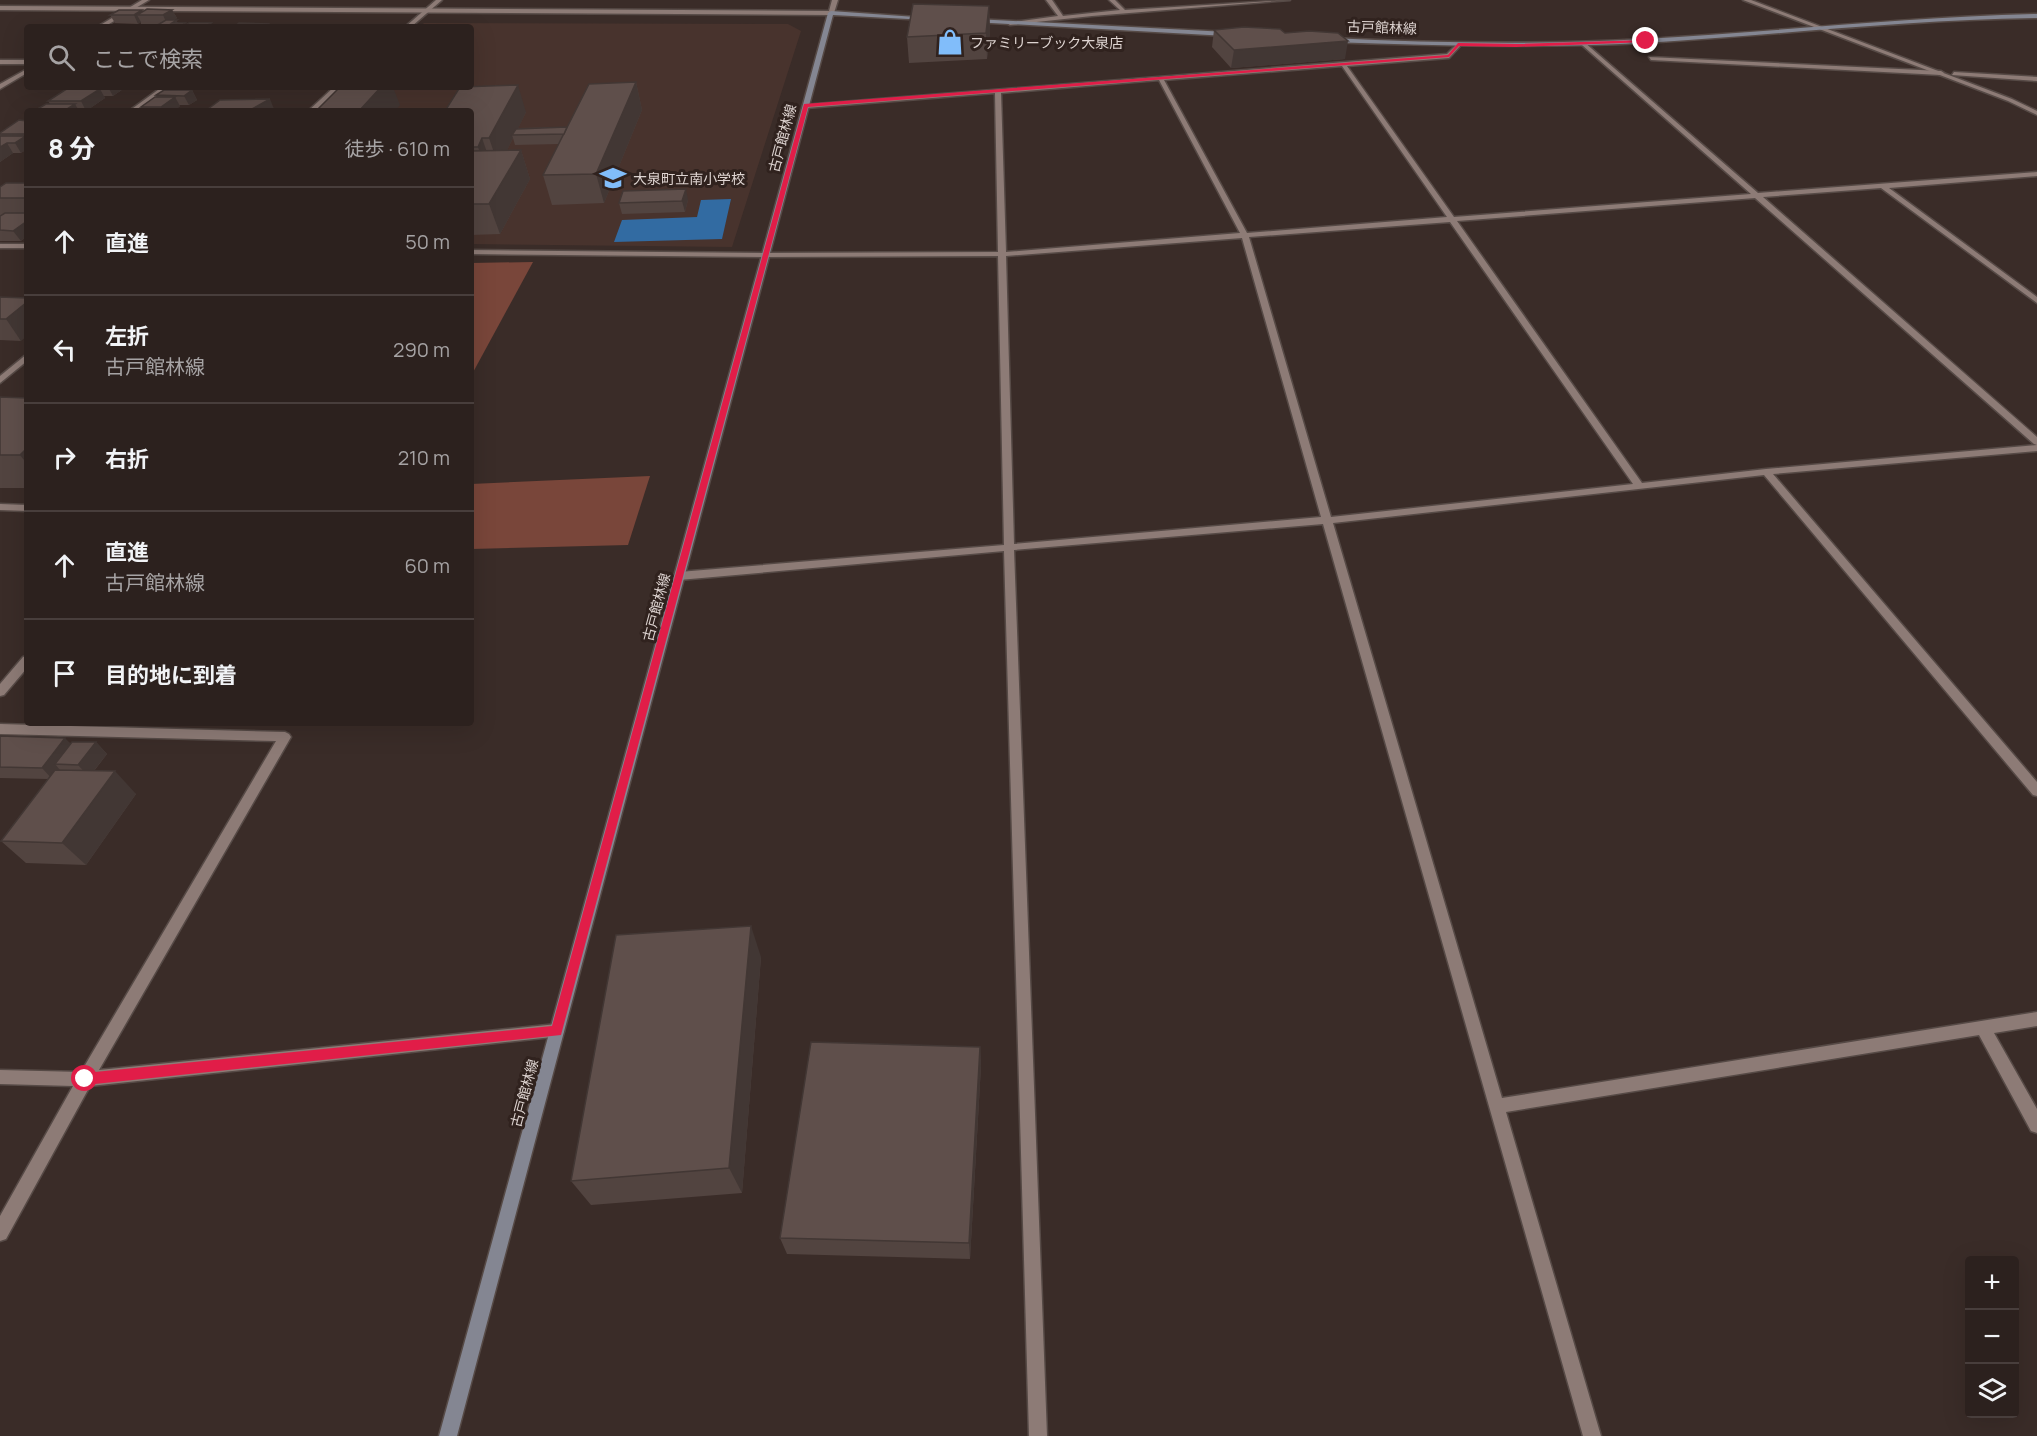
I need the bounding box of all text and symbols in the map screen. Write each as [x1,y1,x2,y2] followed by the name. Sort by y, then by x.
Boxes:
[1347,16,1417,38] street label: 古戸館林線
[24,24,474,90] search box
[935,27,965,57] shop icon: ファミリーブック大泉店
[1632,27,1658,53] route end
[970,33,1123,52] place label: ファミリーブック大泉店
[45,41,78,74] icon: search
[93,44,203,74] text: ここで検索
[764,102,800,174] street label: 古戸館林線
[48,130,95,166] text: 8 分
[344,135,450,162] text: 徒歩 · 610 m
[598,163,628,193] school or university icon: 大泉町立南小学校
[633,169,745,188] place label: 大泉町立南小学校
[48,225,81,258] icon: ahead
[105,228,149,258] text: 直進
[405,228,450,255] text: 50 m
[105,321,149,351] text: 左折
[48,333,81,366] icon: left
[393,336,450,363] text: 290 m
[105,353,205,380] text: 古戸館林線
[48,441,81,474] icon: right
[105,444,149,474] text: 右折
[398,444,450,471] text: 210 m
[105,537,149,567] text: 直進
[48,549,81,582] icon: ahead
[404,552,450,579] text: 60 m
[105,569,205,596] text: 古戸館林線
[638,571,674,643] street label: 古戸館林線
[48,657,81,690] icon: arrive
[105,660,237,690] text: 目的地に到着
[506,1057,542,1129] street label: 古戸館林線
[71,1065,97,1091] route start
[1965,1256,2019,1418] map controls
[1965,1256,2019,1310] button: +
[1965,1310,2019,1364] button: −
[1965,1364,2019,1418] button: layers

